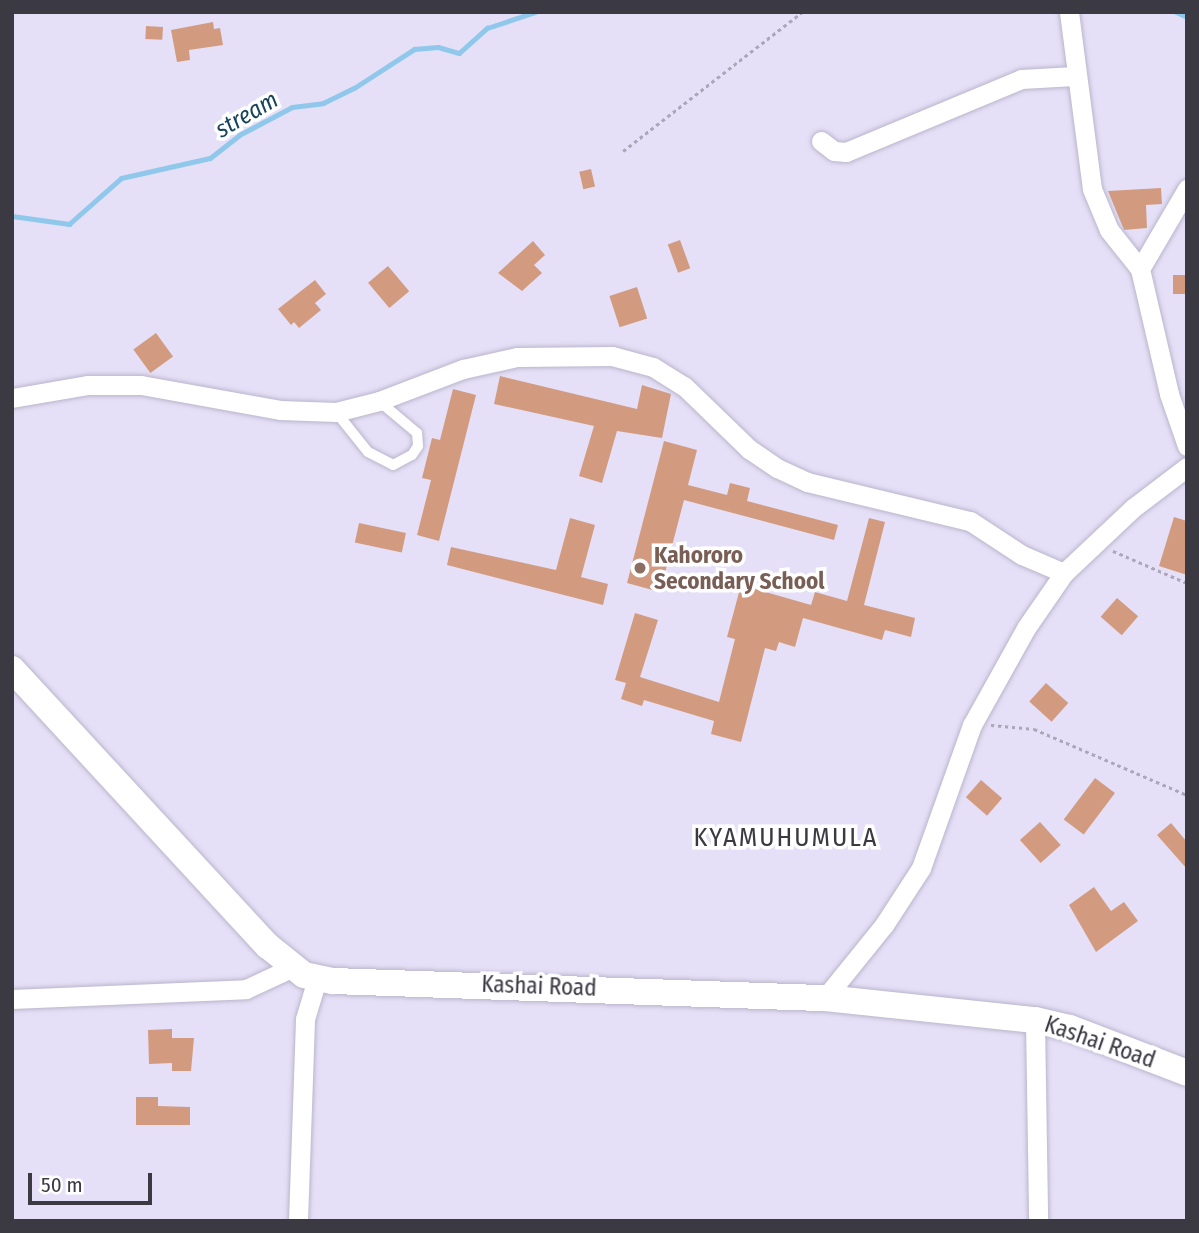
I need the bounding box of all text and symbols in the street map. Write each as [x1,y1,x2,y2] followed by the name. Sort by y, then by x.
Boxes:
[211,86,283,144] water label: stream
[654,541,824,595] place label: Kahororo Secondary School
[632,560,648,576] marker: Kahororo Secondary School
[695,822,877,854] district label: KYAMUHUMULA
[481,970,597,1002] street label: Kashai Road
[1041,1010,1159,1074] street label: Kashai Road
[32,1160,156,1204] scale bar
[41,1172,83,1198] text: 50 m

